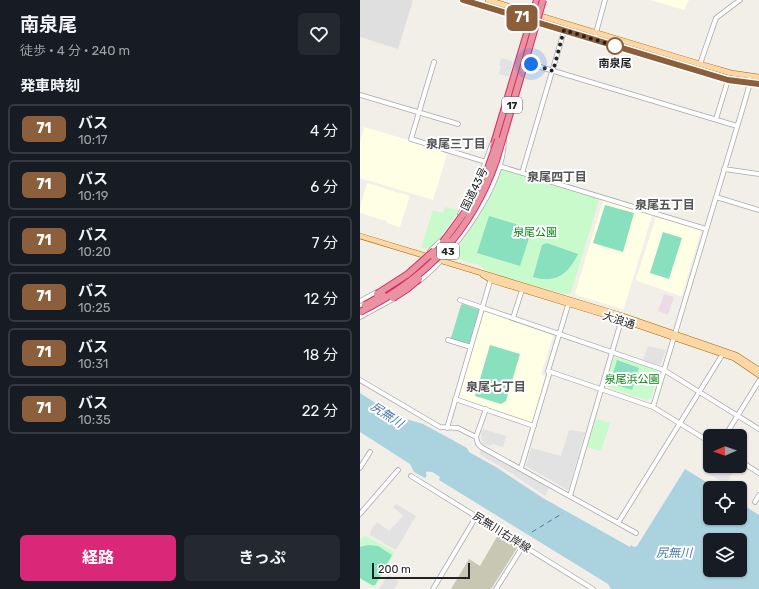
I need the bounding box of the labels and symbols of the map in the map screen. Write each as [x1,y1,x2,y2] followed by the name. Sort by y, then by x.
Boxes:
[504,5,540,31] line badge: 71
[606,37,624,55] marker: 南泉尾
[521,54,541,74] your location
[599,57,632,70] place label: 南泉尾
[502,97,522,113] road number: 17
[426,137,486,151] district label: 泉尾三丁目
[458,165,490,213] street label: 国道43号
[527,170,587,184] district label: 泉尾四丁目
[635,198,695,212] district label: 泉尾五丁目
[513,226,557,239] park label: 泉尾公園
[437,243,459,259] road number: 43
[601,309,637,332] street label: 大浪通
[605,373,660,386] park label: 泉尾浜公園
[466,380,526,394] district label: 泉尾七丁目
[368,399,408,432] water label: 尻無川
[703,429,747,473] north arrow
[470,509,533,555] street label: 尻無川右岸線
[656,546,694,560] water label: 尻無川
[372,561,470,580] scale bar

